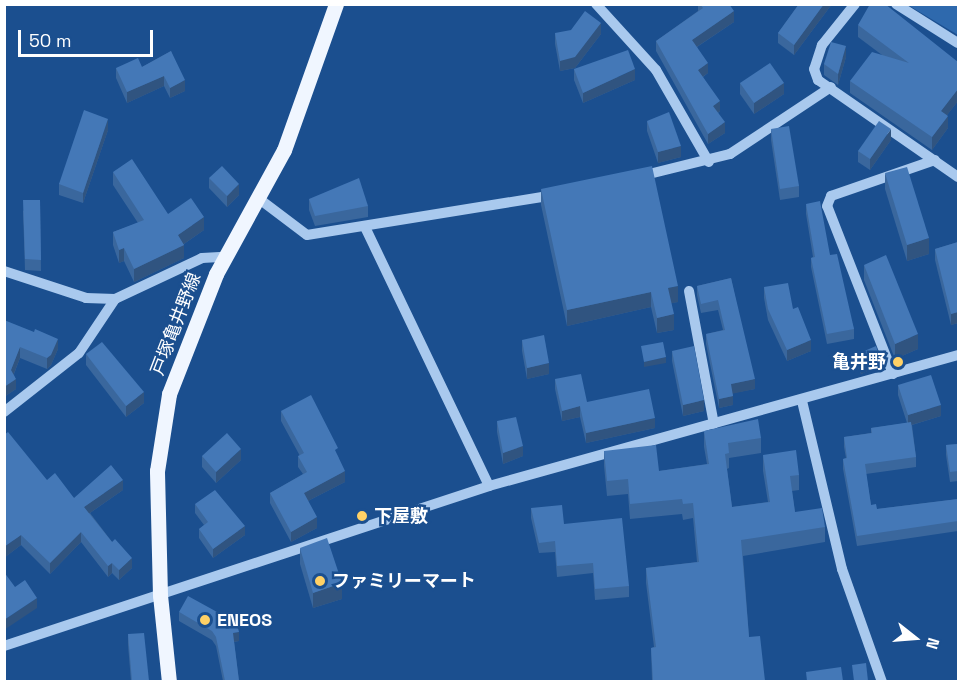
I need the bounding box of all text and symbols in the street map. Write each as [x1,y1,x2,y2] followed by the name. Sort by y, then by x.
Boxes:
[21,18,156,56] scale bar
[29,29,71,52] text: 50 m
[147,270,205,378] street label: 戸塚亀井野線
[832,351,886,373] place label: 亀井野
[891,355,905,369] marker: 亀井野
[374,505,428,527] place label: 下屋敷
[355,509,369,523] marker: 下屋敷
[332,570,476,592] place label: ファミリーマート
[313,574,327,588] marker: ファミリーマート
[885,608,945,668] north arrow
[217,609,272,631] place label: ENEOS
[198,613,212,627] marker: ENEOS
[921,635,944,652] text: N

